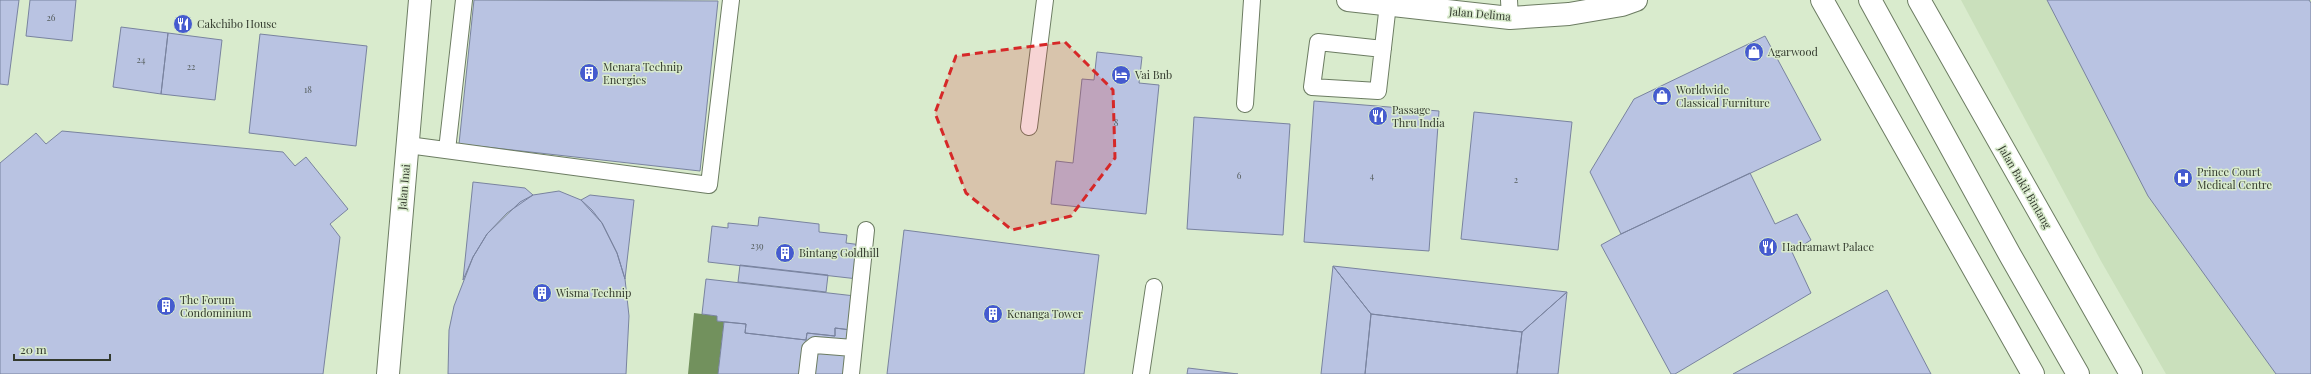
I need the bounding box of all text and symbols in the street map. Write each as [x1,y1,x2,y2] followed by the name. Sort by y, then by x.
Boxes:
[1448,3,1512,24] street label: Jalan Delima
[47,11,56,23] house number: 26
[172,13,194,35] restaurant icon: Cakchibo House
[197,16,277,31] place label: Cakchibo House
[1743,41,1765,63] shop icon: Agarwood
[1767,44,1818,59] place label: Agarwood
[137,53,146,65] house number: 24
[603,59,683,87] place label: Menara Technip Energies
[187,60,195,72] house number: 22
[578,62,600,84] building icon: Menara Technip Energies
[1110,64,1132,86] hotel icon: Vai Bnb
[1134,67,1172,82] place label: Vai Bnb
[1675,82,1770,110] place label: Worldwide Classical Furniture
[304,83,312,95] house number: 18
[1651,85,1673,107] shop icon: Worldwide Classical Furniture
[1392,102,1445,130] place label: Passage Thru India
[1367,105,1389,127] restaurant icon: Passage Thru India
[1114,116,1119,128] house number: 8
[1995,141,2056,231] street label: Jalan Bukit Bintang
[394,164,413,211] street label: Jalan Inai
[2197,164,2273,192] place label: Prince Court Medical Centre
[2172,167,2194,189] hospital icon: Prince Court Medical Centre
[1237,169,1242,181] house number: 6
[1370,169,1375,181] house number: 4
[1514,173,1518,185] house number: 2
[1757,236,1779,258] restaurant icon: Hadramawt Palace
[751,239,764,251] house number: 239
[1782,239,1874,254] place label: Hadramawt Palace
[774,242,796,264] building icon: Bintang Goldhill
[799,245,879,260] place label: Bintang Goldhill
[531,282,553,304] building icon: Wisma Technip
[555,285,631,300] place label: Wisma Technip
[180,292,252,320] place label: The Forum Condominium
[155,295,177,317] building icon: The Forum Condominium
[982,303,1004,325] building icon: Kenanga Tower
[1007,306,1083,321] place label: Kenanga Tower
[14,336,110,362] scale bar
[20,341,47,357] text: 20 m

